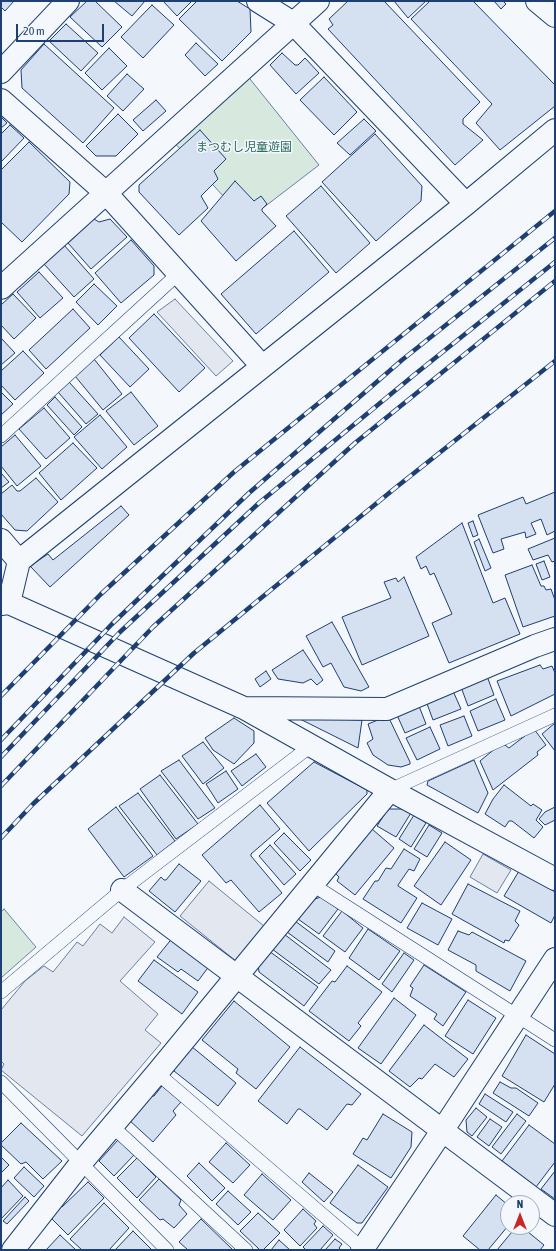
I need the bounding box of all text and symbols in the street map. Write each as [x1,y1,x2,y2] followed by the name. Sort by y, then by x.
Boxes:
[18,16,106,42] scale bar
[23,24,45,38] text: 20 m
[196,140,292,154] park label: まつむし児童遊園
[500,1195,540,1235] north arrow
[517,1198,523,1210] text: N

